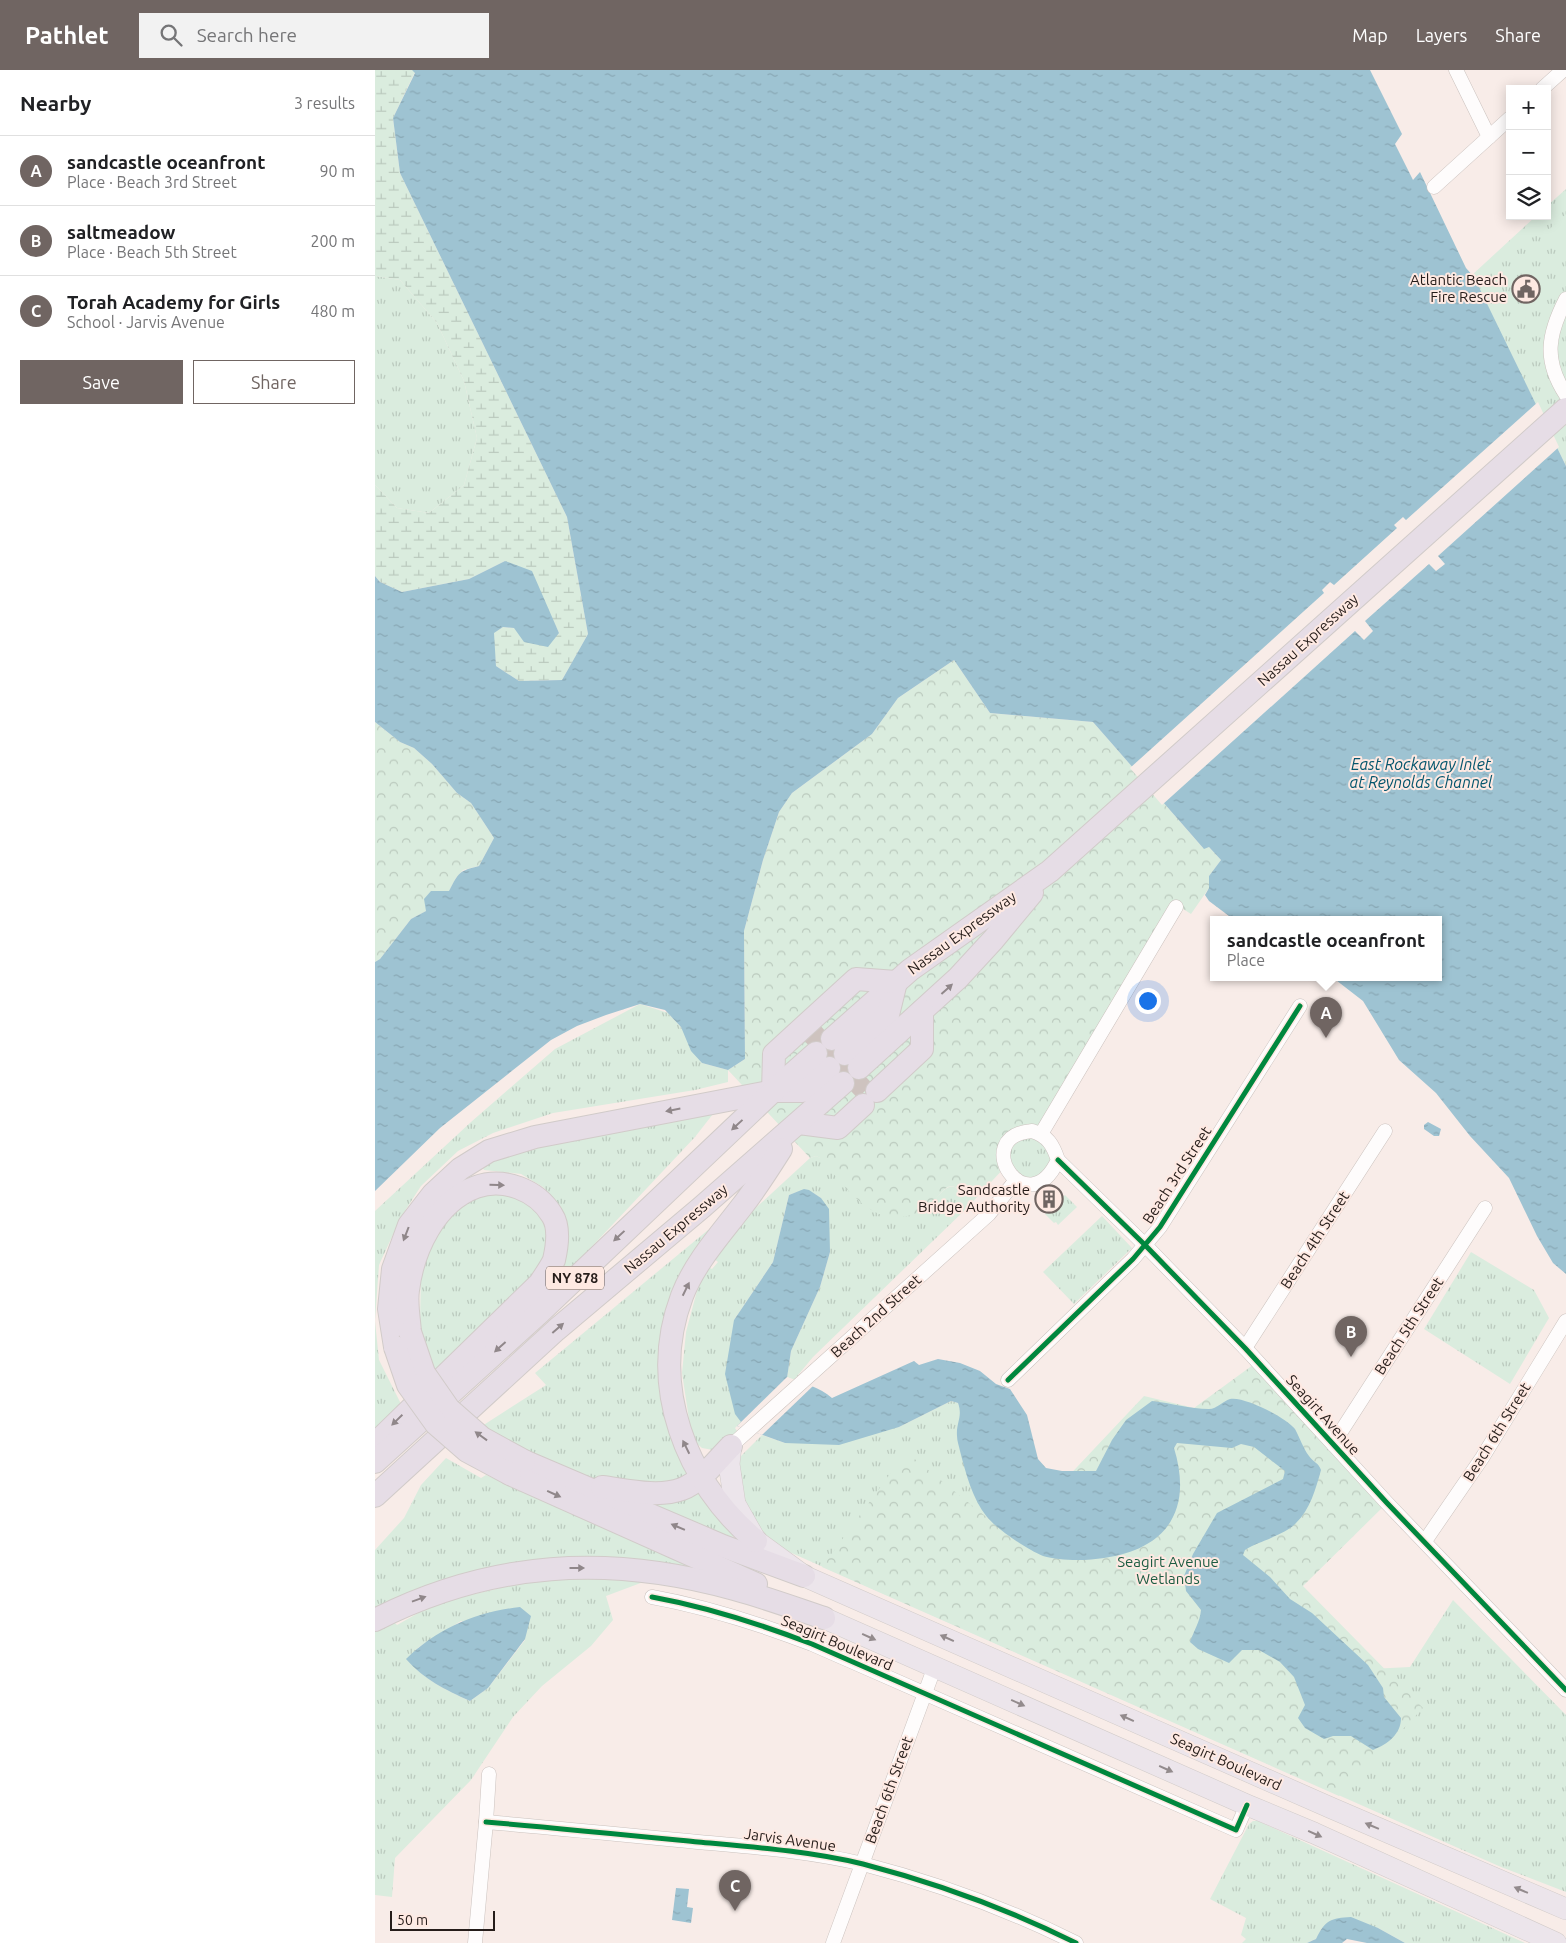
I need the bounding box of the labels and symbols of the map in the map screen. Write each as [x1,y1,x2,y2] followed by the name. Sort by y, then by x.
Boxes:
[1410,271,1507,305] place label: Atlantic Beach Fire Rescue
[1511,274,1541,304] public building icon: Atlantic Beach Fire Rescue
[1254,590,1362,689] street label: Nassau Expressway
[1350,755,1493,791] water label: East Rockaway Inlet at Reynolds Channel
[904,888,1019,978] street label: Nassau Expressway
[940,983,953,994] one-way arrow
[1135,988,1161,1014] your location
[1310,997,1342,1038] pin: A
[665,1107,681,1115] one-way arrow
[732,1119,744,1131] one-way arrow
[1139,1123,1214,1227] street label: Beach 3rd Street
[621,1180,731,1277] street label: Nassau Expressway
[490,1181,506,1189] one-way arrow
[918,1181,1030,1215] place label: Sandcastle Bridge Authority
[1034,1184,1064,1214] building icon: Sandcastle Bridge Authority
[1277,1188,1352,1292] street label: Beach 4th Street
[402,1227,409,1242] one-way arrow
[613,1230,625,1242] one-way arrow
[546,1266,604,1290] road number: NY 878
[827,1271,924,1361] street label: Beach 2nd Street
[1371,1274,1446,1378] street label: Beach 5th Street
[682,1282,690,1296] one-way arrow
[1335,1316,1367,1357] pin: B
[552,1323,564,1334] one-way arrow
[495,1341,507,1353] one-way arrow
[1283,1371,1364,1458] street label: Seagirt Avenue
[1459,1379,1534,1484] street label: Beach 6th Street
[391,1414,403,1426] one-way arrow
[475,1432,488,1442] one-way arrow
[682,1440,690,1454] one-way arrow
[547,1491,561,1499] one-way arrow
[671,1522,685,1530] one-way arrow
[1117,1553,1219,1587] park label: Seagirt Avenue Wetlands
[570,1564,586,1572] one-way arrow
[412,1595,427,1603] one-way arrow
[779,1611,896,1674] street label: Seagirt Boulevard
[862,1634,876,1642] one-way arrow
[940,1634,954,1642] one-way arrow
[1011,1699,1025,1707] one-way arrow
[1120,1713,1134,1721] one-way arrow
[1168,1729,1284,1794] street label: Seagirt Boulevard
[861,1734,916,1846] street label: Beach 6th Street
[1159,1766,1173,1774] one-way arrow
[1365,1821,1379,1829] one-way arrow
[743,1825,837,1854] street label: Jarvis Avenue
[1308,1830,1322,1838] one-way arrow
[719,1870,751,1911] pin: C
[1514,1885,1528,1893] one-way arrow
[390,1908,495,1931] scale bar

